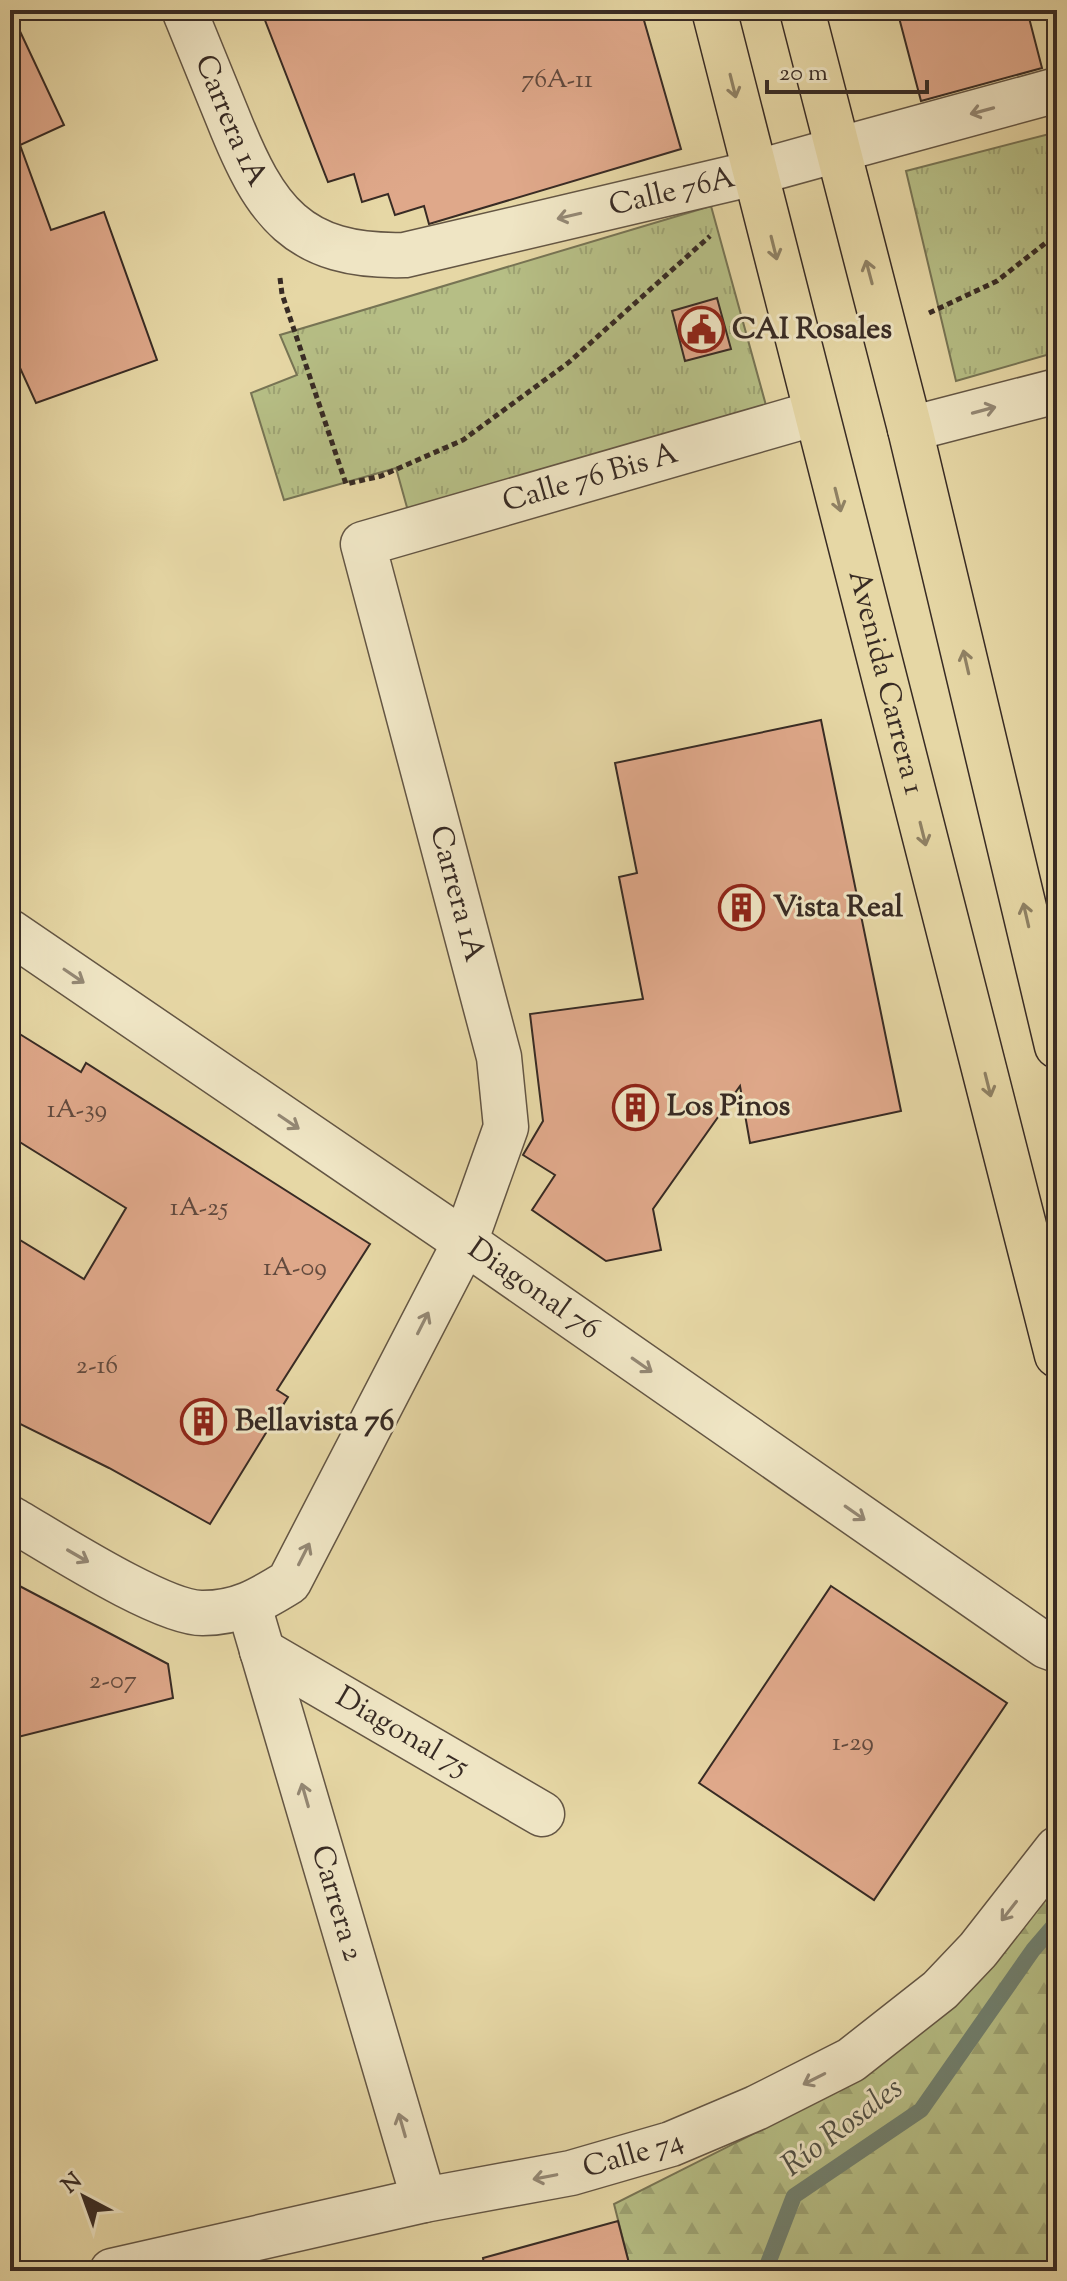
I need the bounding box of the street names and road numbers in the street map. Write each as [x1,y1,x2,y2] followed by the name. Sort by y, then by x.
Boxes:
[183,48,278,195] street label: Carrera 1A
[605,157,739,228] street label: Calle 76A
[497,433,683,524] street label: Calle 76 Bis A
[836,566,935,799] street label: Avenida Carrera 1
[417,821,495,967] street label: Carrera 1A
[458,1228,609,1351] street label: Diagonal 76
[327,1677,477,1788] street label: Diagonal 75
[299,1840,374,1967] street label: Carrera 2
[578,2120,690,2190] street label: Calle 74

